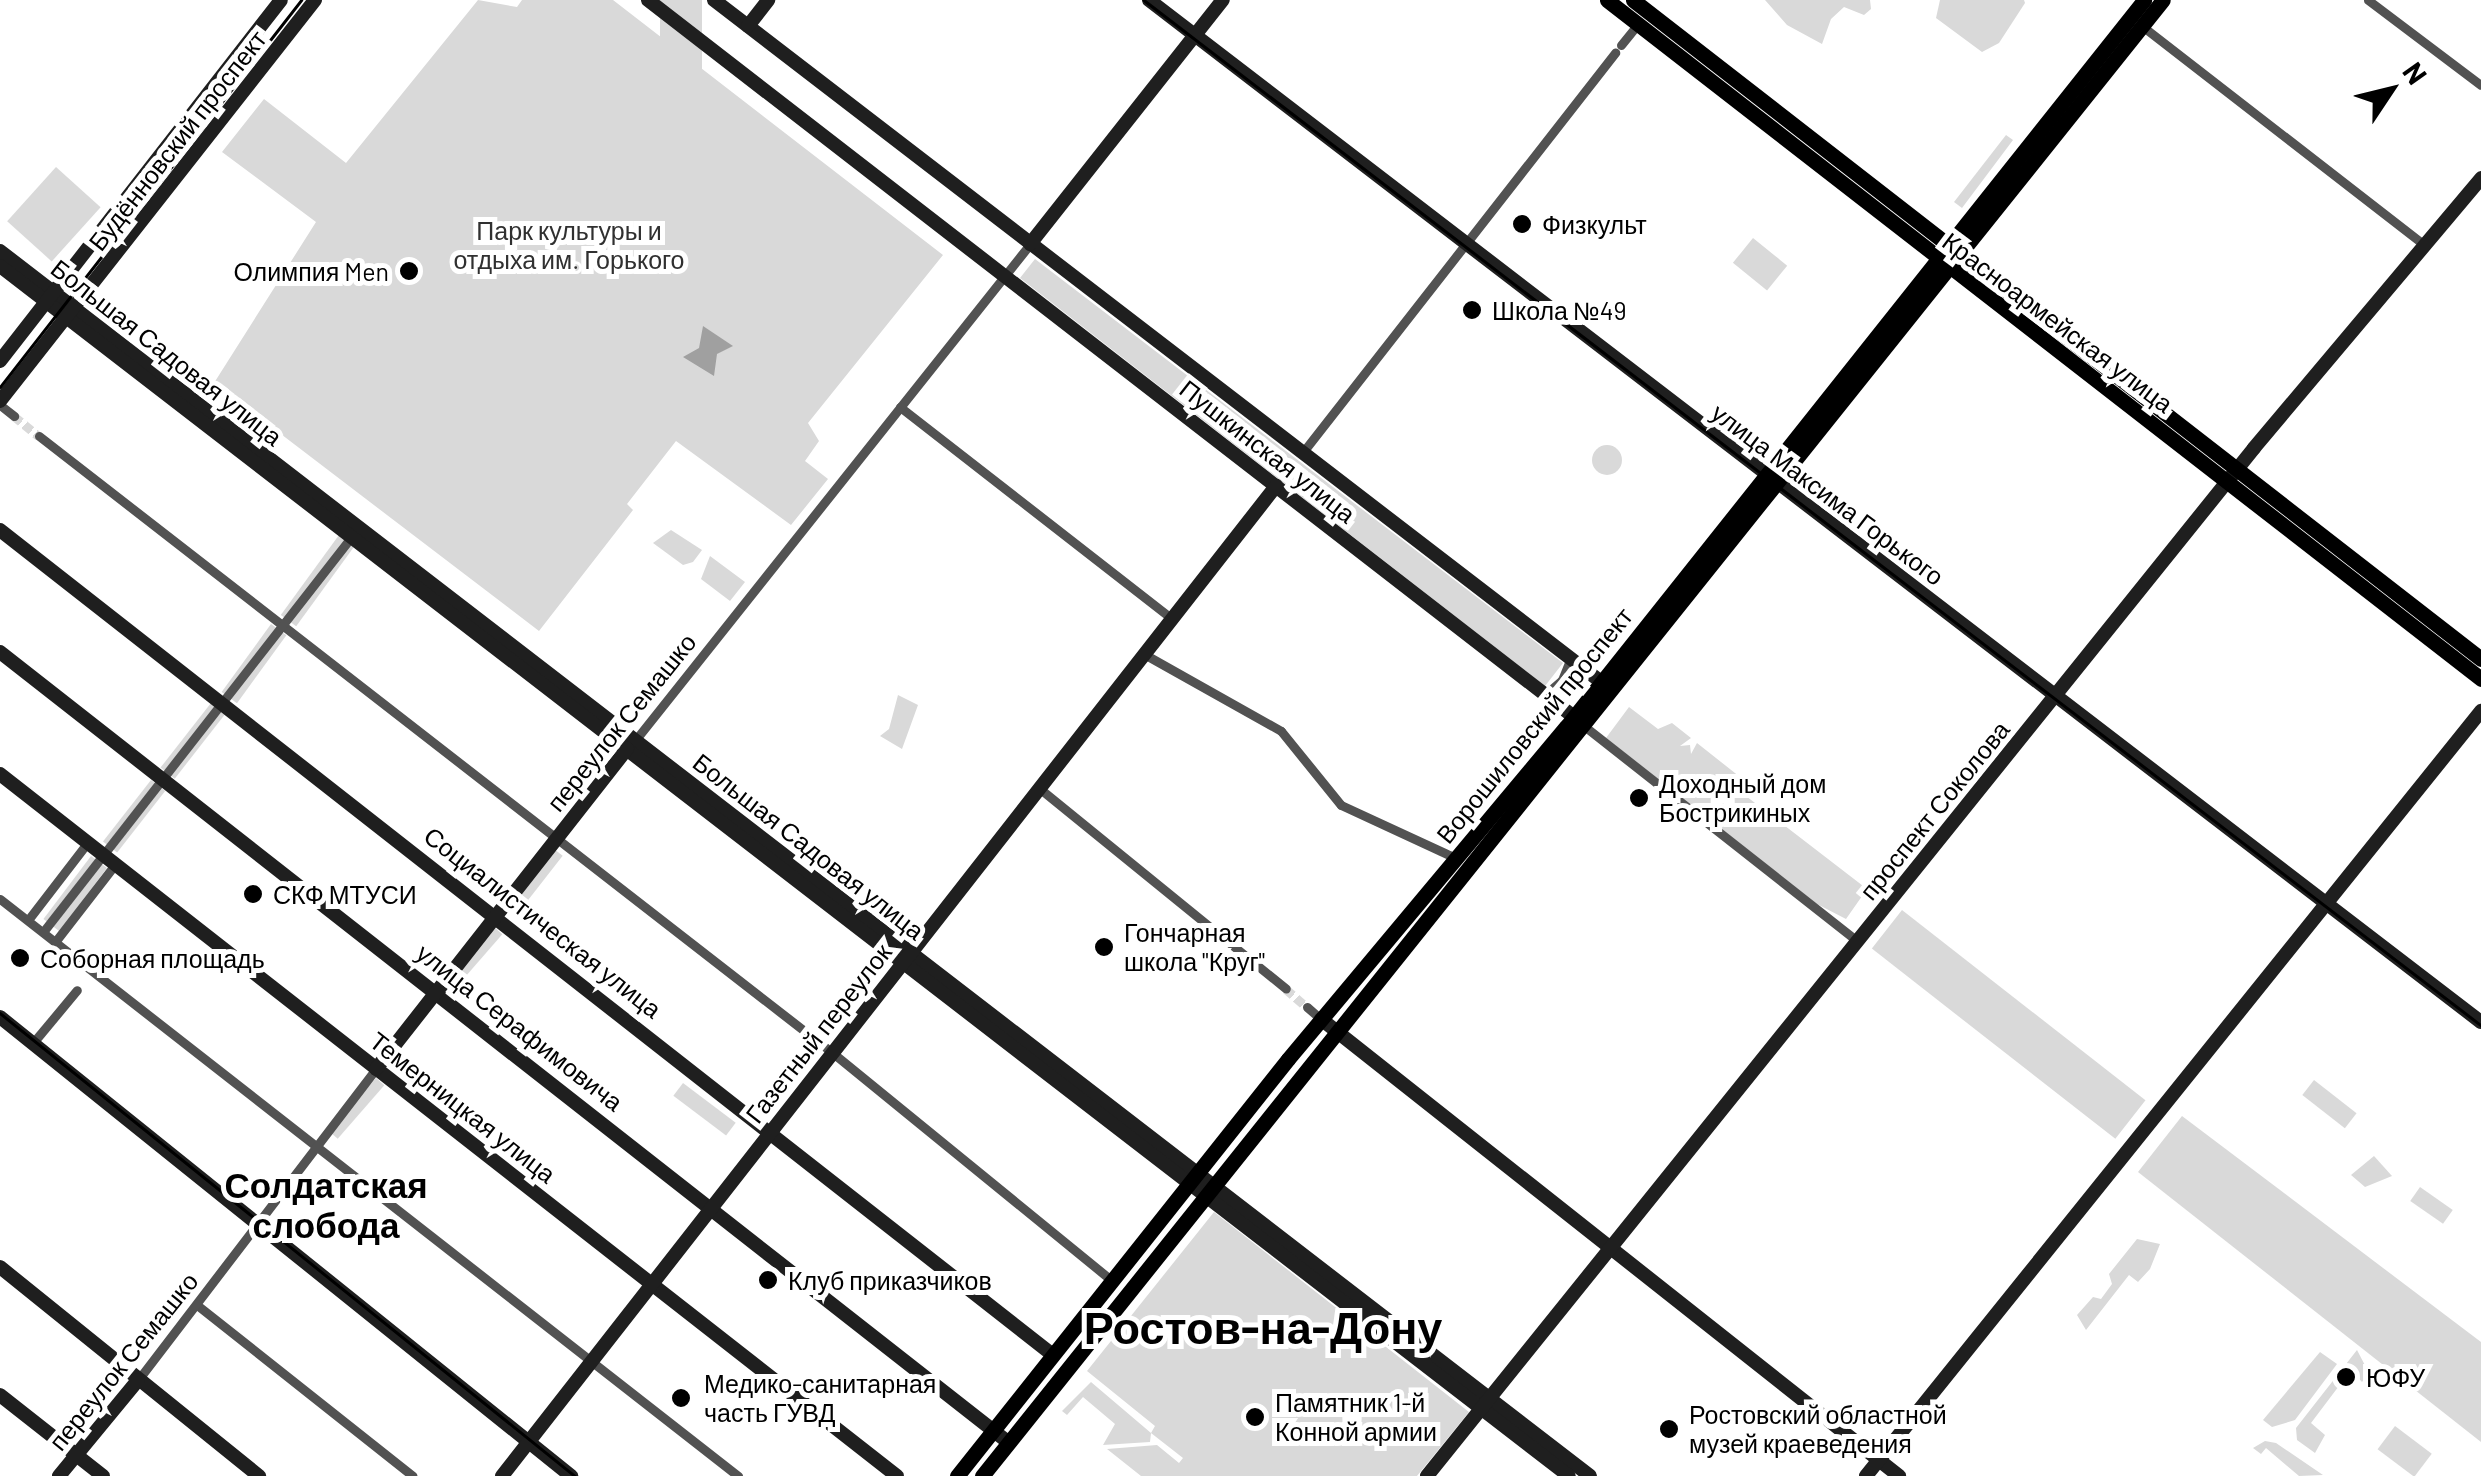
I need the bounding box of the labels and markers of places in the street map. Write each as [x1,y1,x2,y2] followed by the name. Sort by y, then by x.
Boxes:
[1542,209,1647,239] place label: Физкульт
[1511,213,1533,235] marker: Физкульт
[233,256,389,286] place label: Олимпия Men
[398,260,420,282] marker: Олимпия Men
[1492,295,1627,325] place label: Школа №49
[1461,299,1483,321] marker: Школа №49
[1659,769,1826,828] place label: Доходный дом Бострикиных
[1628,787,1650,809] marker: Доходный дом Бострикиных
[273,879,417,909] place label: СКФ МТУСИ
[242,883,264,905] marker: СКФ МТУСИ
[1124,918,1265,977] place label: Гончарная школа "Круг"
[1093,936,1115,958] marker: Гончарная школа "Круг"
[40,943,265,973] place label: Соборная площадь
[9,947,31,969] marker: Соборная площадь
[788,1265,992,1295] place label: Клуб приказчиков
[757,1269,779,1291] marker: Клуб приказчиков
[2366,1362,2425,1392] place label: ЮФУ
[2335,1366,2357,1388] marker: ЮФУ
[704,1369,936,1428] place label: Медико-санитарная часть ГУВД
[668,1385,694,1411] marker: Медико-санитарная часть ГУВД
[1275,1388,1437,1447] place label: Памятник 1-й Конной армии
[1689,1400,1947,1459] place label: Ростовский областной музей краеведения
[1244,1406,1266,1428] marker: Памятник 1-й Конной армии
[1658,1418,1680,1440] marker: Ростовский областной музей краеведения

